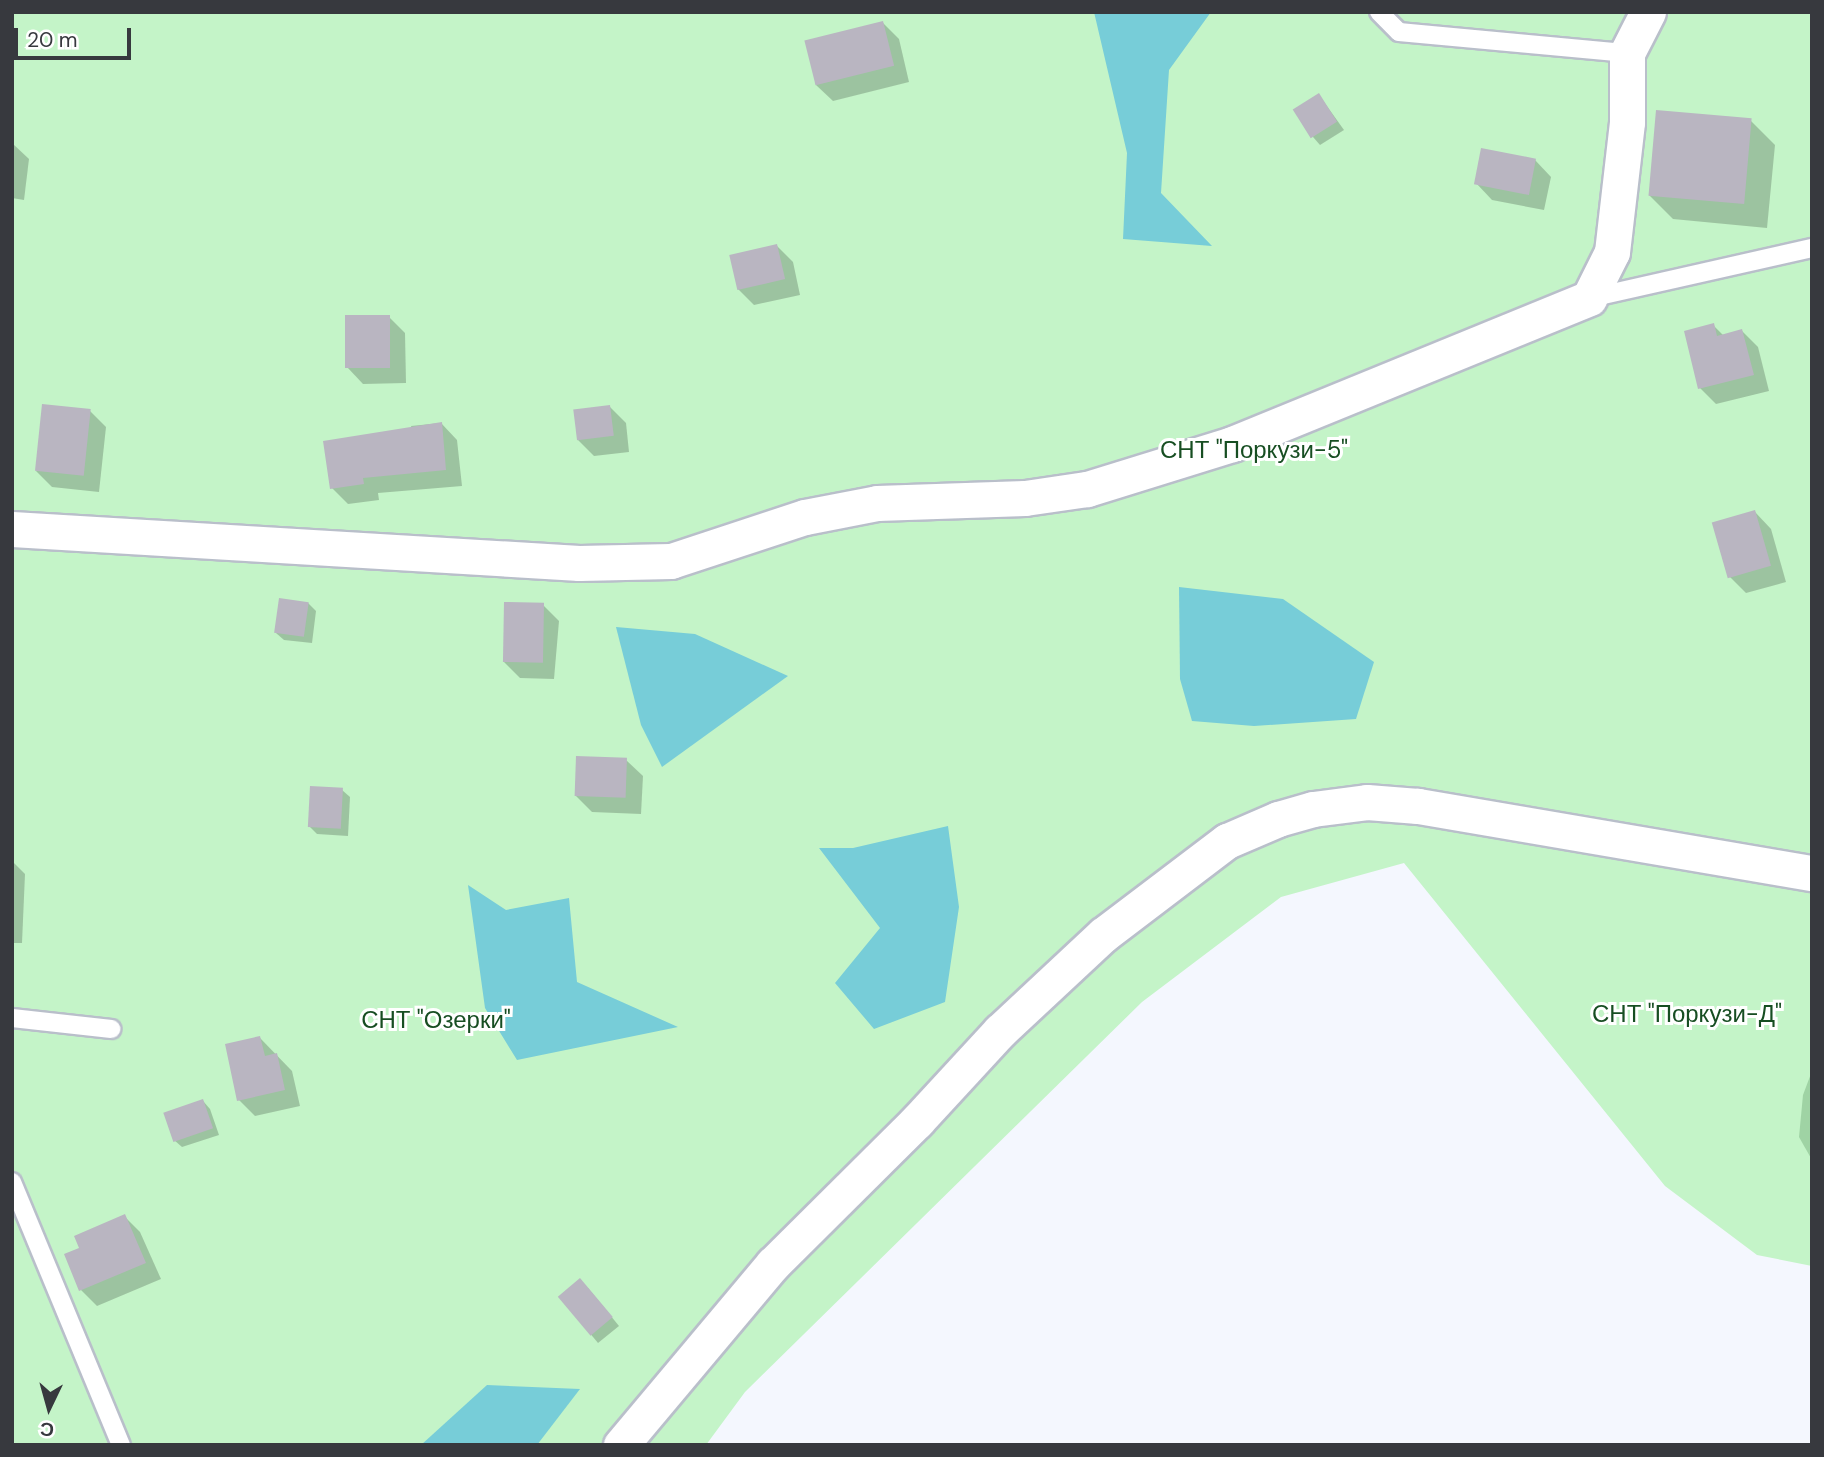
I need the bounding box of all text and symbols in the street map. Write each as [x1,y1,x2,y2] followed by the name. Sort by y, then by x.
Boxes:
[18,14,135,58] scale bar
[27,26,78,54] text: 20 m
[1160,436,1348,464] park label: СНТ "Поркузи-5"
[1592,1000,1782,1028] park label: СНТ "Поркузи-Д"
[361,1006,511,1034] park label: СНТ "Озерки"
[14,1373,84,1443] north arrow
[39,1416,55,1442] text: С

